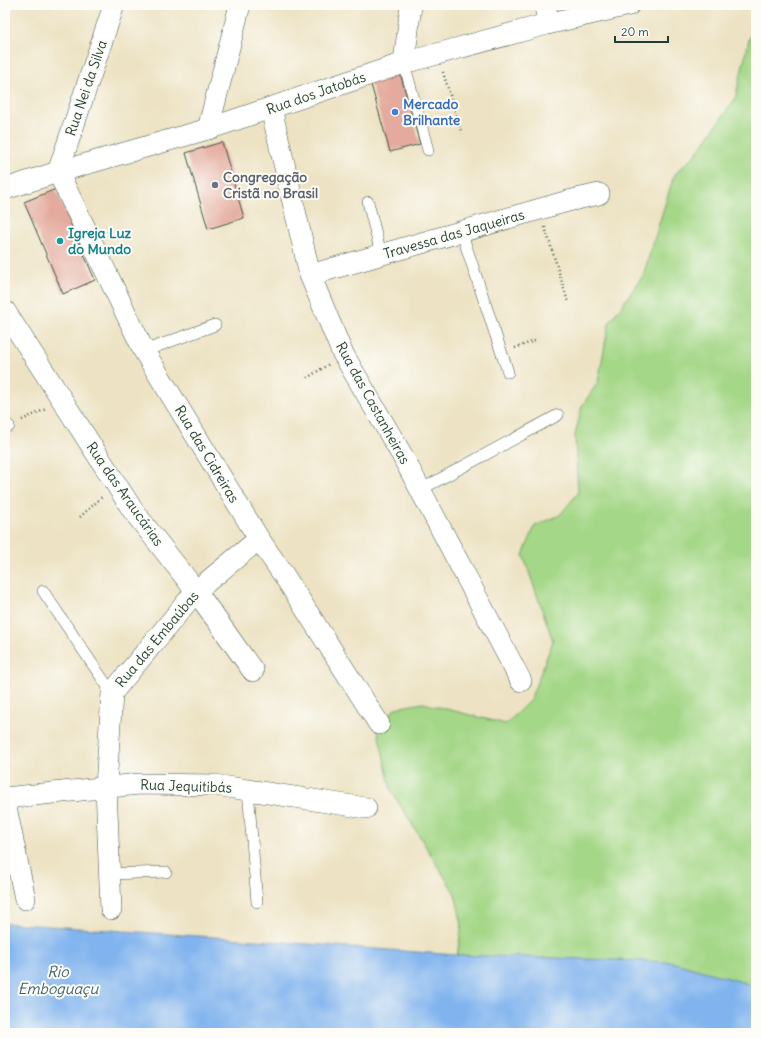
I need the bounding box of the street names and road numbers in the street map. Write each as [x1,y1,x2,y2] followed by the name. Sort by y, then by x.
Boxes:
[61,38,111,138] street label: Rua Nei da Silva
[264,68,368,118] street label: Rua dos Jatobás
[381,205,527,263] street label: Travessa das Jaqueiras
[332,339,414,467] street label: Rua das Castanheiras
[171,402,243,506] street label: Rua das Cidreiras
[82,438,168,550] street label: Rua das Araucárias
[111,587,203,691] street label: Rua das Embaúbas
[140,775,232,797] street label: Rua Jequitibás

